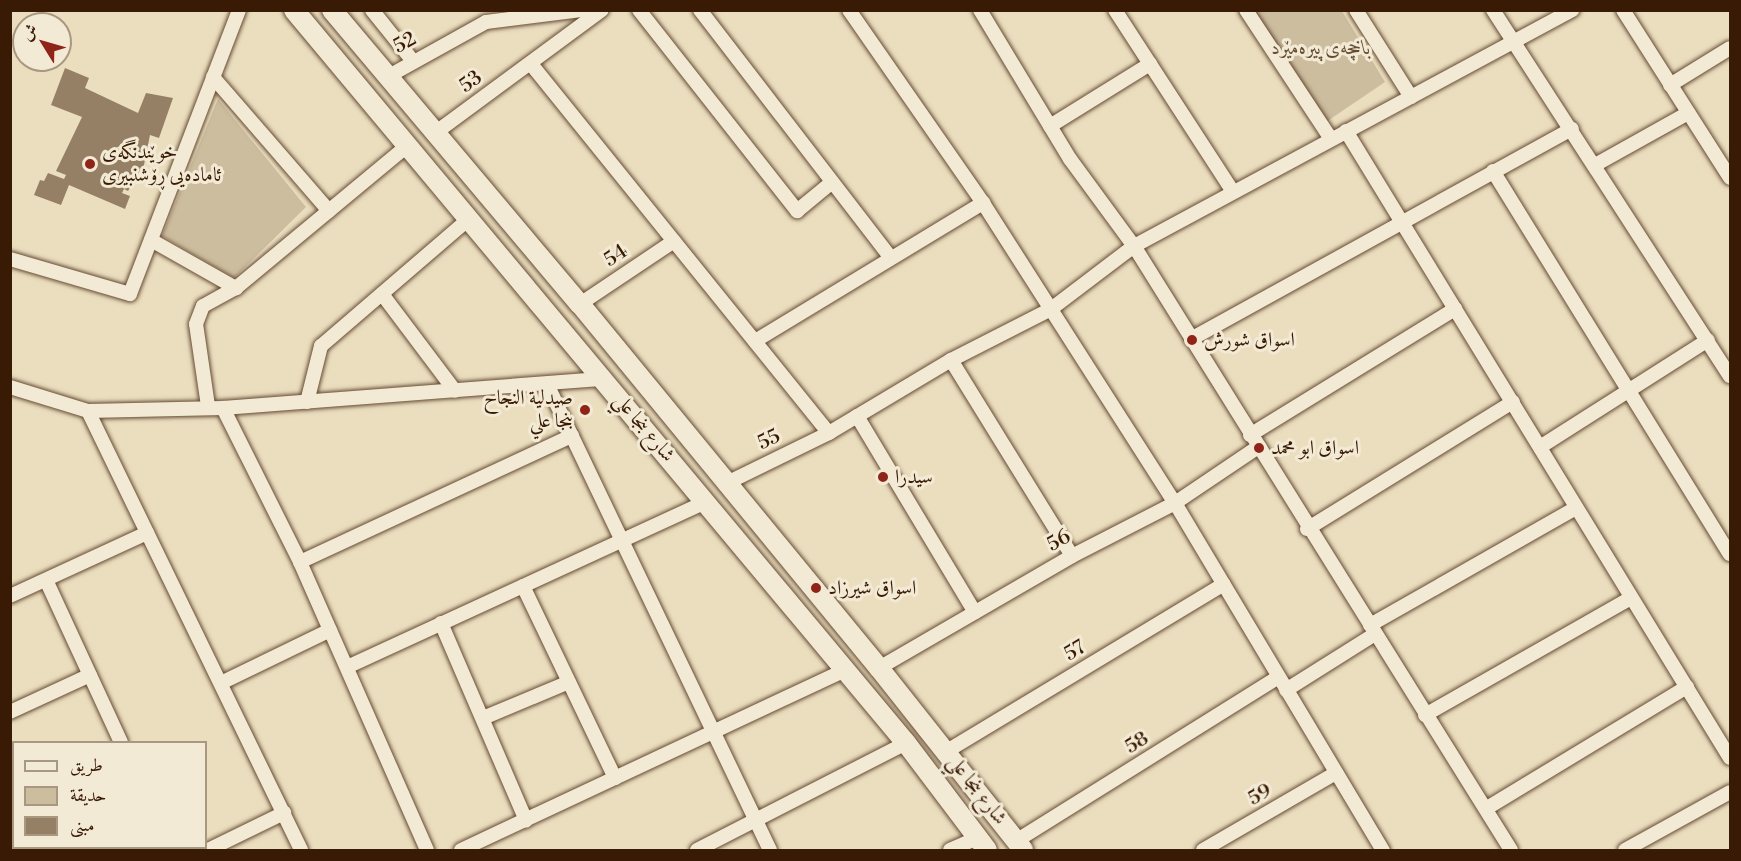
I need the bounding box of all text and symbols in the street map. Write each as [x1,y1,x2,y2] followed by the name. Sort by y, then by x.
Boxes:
[12,12,72,72] north arrow
[16,20,42,45] text: ش
[389,27,421,59] street label: 52
[1271,36,1371,60] park label: باخچەی پیرەمێرد
[455,66,487,98] street label: 53
[102,140,221,187] place label: خوێندنگەی ئامادەیی ڕۆشنبیری
[83,157,97,171] marker: خوێندنگەی ئامادەیی ڕۆشنبیری
[600,240,632,272] street label: 54
[1204,328,1295,352] place label: اسواق شورش
[1185,333,1199,347] marker: اسواق شورش
[483,386,573,433] place label: صيدلية النجاح بنجا علي
[608,389,680,467] street label: شارع بنجا علي
[578,403,592,417] marker: صيدلية النجاح بنجا علي
[754,424,784,456] street label: 55
[1271,436,1359,460] place label: اسواق ابو محمد
[1252,441,1266,455] marker: اسواق ابو محمد
[895,465,933,489] place label: سيدرا
[876,470,890,484] marker: سيدرا
[1043,525,1075,557] street label: 56
[828,576,916,600] place label: اسواق شيرزاد
[809,581,823,595] marker: اسواق شيرزاد
[1060,635,1090,667] street label: 57
[1121,727,1153,759] street label: 58
[12,741,207,849] legend
[942,750,1012,830] street label: شارع بنجا علي
[70,754,103,777] text: طريق
[1244,779,1276,811] street label: 59
[70,784,106,807] text: حديقة
[70,814,95,837] text: مبنى

